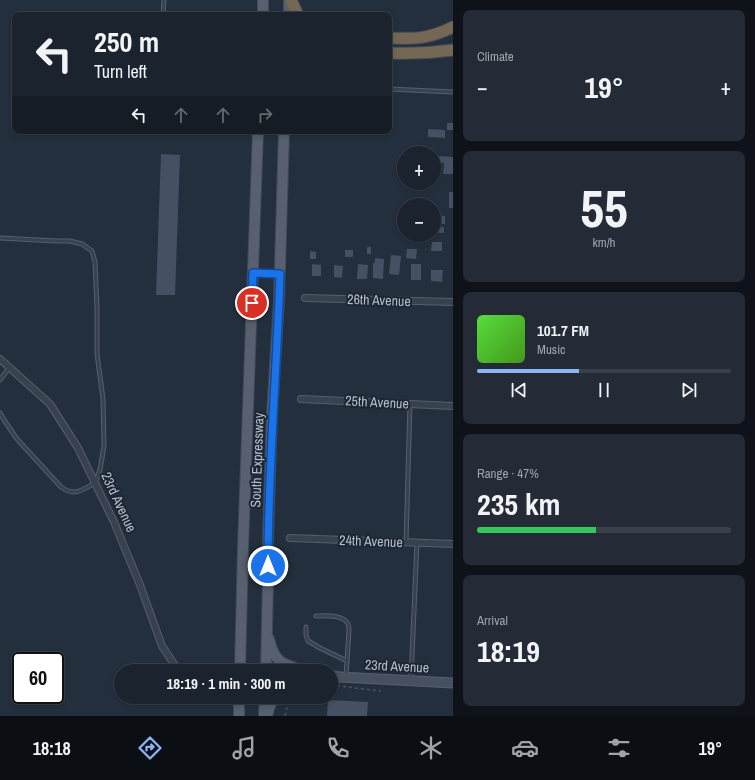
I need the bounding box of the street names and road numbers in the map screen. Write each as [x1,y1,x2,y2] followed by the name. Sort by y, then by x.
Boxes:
[347,290,411,310] street label: 26th Avenue
[345,391,409,413] street label: 25th Avenue
[246,412,268,508] street label: South Expressway
[97,469,141,535] street label: 23rd Avenue
[339,531,403,551] street label: 24th Avenue
[364,655,430,677] street label: 23rd Avenue

